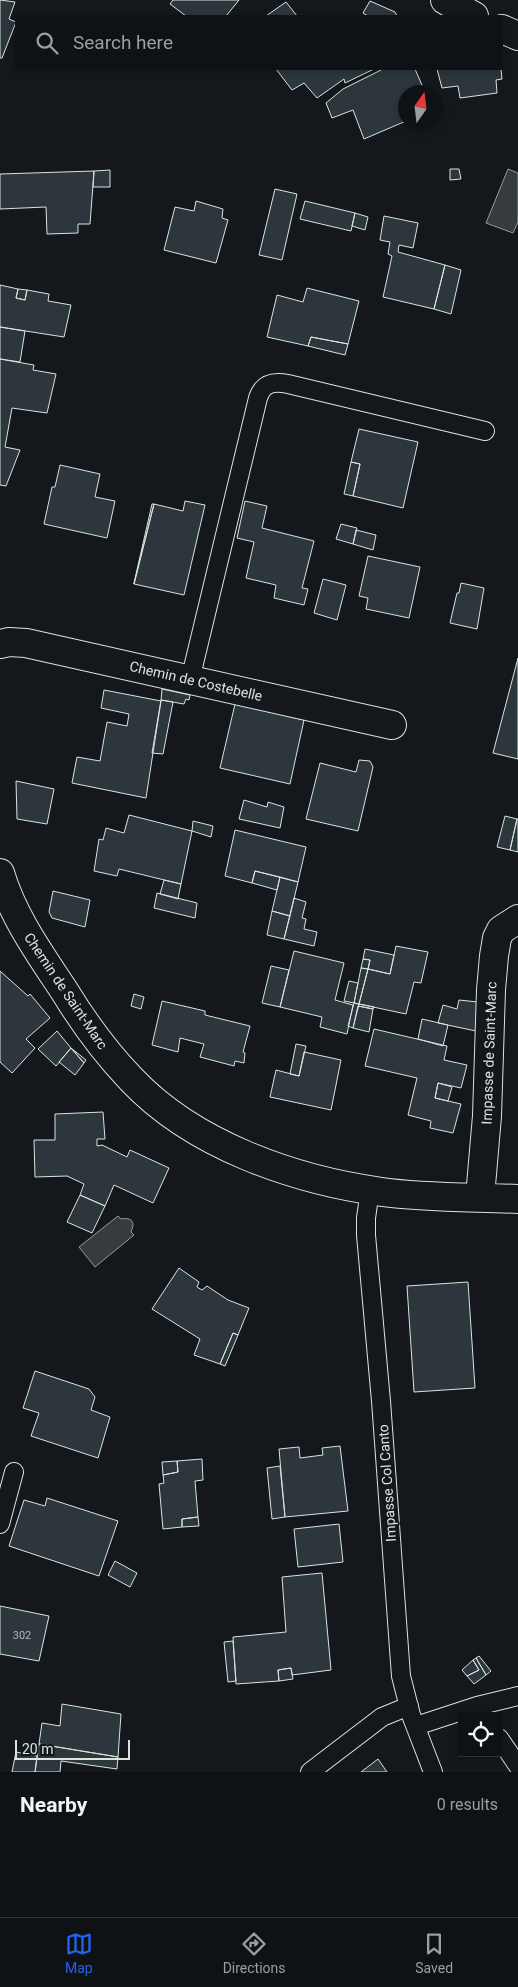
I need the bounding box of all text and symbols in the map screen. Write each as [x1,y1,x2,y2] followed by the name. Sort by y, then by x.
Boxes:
[15,15,503,70] search box
[33,29,61,57] icon: search
[73,31,173,54] text: Search here
[398,85,443,130] north arrow
[128,658,264,704] street label: Chemin de Costebelle
[21,930,111,1052] street label: Chemin de Saint-Marc
[479,981,499,1125] street label: Impasse de Saint-Marc
[375,1424,399,1542] street label: Impasse Col Canto
[13,1629,31,1642] house number: 302
[458,1712,503,1757] map controls
[458,1712,503,1757] button: locate
[15,1737,130,1760] scale bar
[22,1741,54,1757] text: 20 m
[20,1793,87,1817] text: Nearby
[437,1795,498,1814] text: 0 results
[65,1930,93,1976] tab: Map
[223,1930,286,1976] tab: Directions
[415,1930,453,1976] tab: Saved

